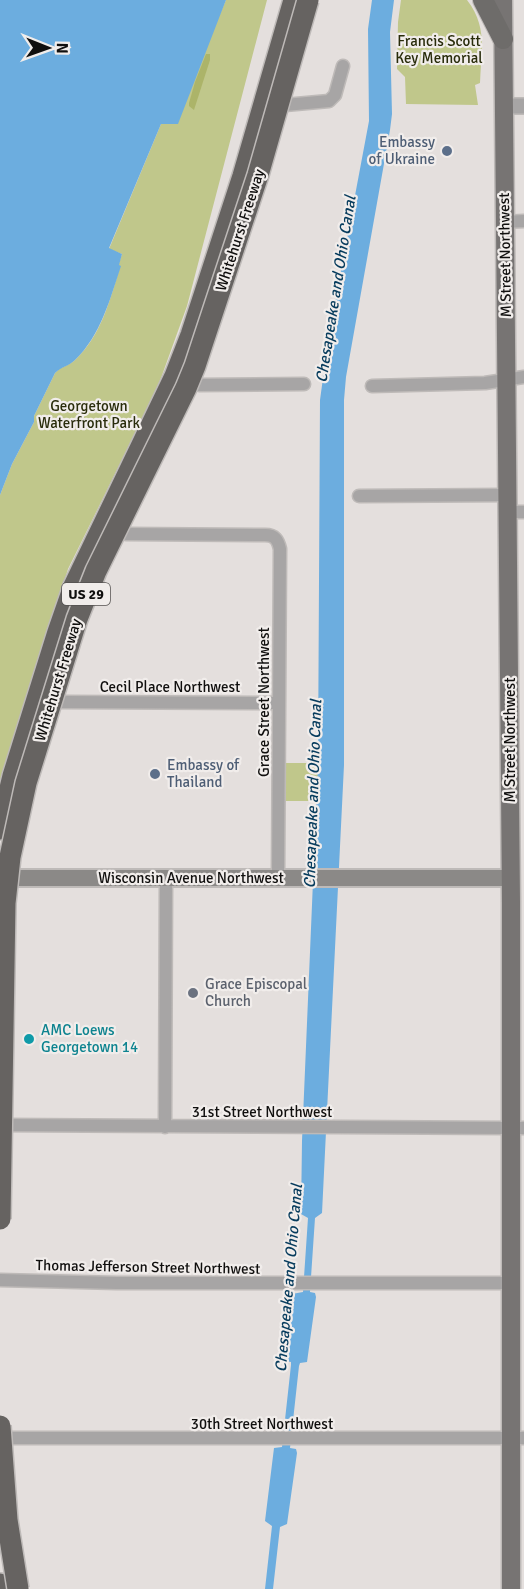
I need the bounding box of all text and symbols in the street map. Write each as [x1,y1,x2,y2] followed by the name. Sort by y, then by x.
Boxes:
[18,18,78,78] north arrow
[395,32,483,67] park label: Francis Scott Key Memorial
[52,43,72,54] text: N
[369,133,435,168] place label: Embassy of Ukraine
[440,144,454,158] marker: Embassy of Ukraine
[212,167,268,293] street label: Whitehurst Freeway
[495,192,515,318] street label: M Street Northwest
[311,193,361,384] water label: Chesapeake and Ohio Canal
[38,397,141,432] park label: Georgetown Waterfront Park
[62,583,110,605] road number: US 29
[31,617,85,743] street label: Whitehurst Freeway
[255,627,273,777] street label: Grace Street Northwest
[100,678,240,696] street label: Cecil Place Northwest
[501,678,519,802] street label: M Street Northwest
[300,698,326,889] water label: Chesapeake and Ohio Canal
[167,756,240,791] place label: Embassy of Thailand
[148,767,162,781] marker: Embassy of Thailand
[98,869,284,887] street label: Wisconsin Avenue Northwest
[205,975,307,1010] place label: Grace Episcopal Church
[186,986,200,1000] marker: Grace Episcopal Church
[41,1021,138,1056] place label: AMC Loews Georgetown 14
[22,1032,36,1046] marker: AMC Loews Georgetown 14
[192,1103,332,1121] street label: 31st Street Northwest
[271,1182,307,1373] water label: Chesapeake and Ohio Canal
[36,1256,260,1278] street label: Thomas Jefferson Street Northwest
[191,1415,333,1433] street label: 30th Street Northwest

